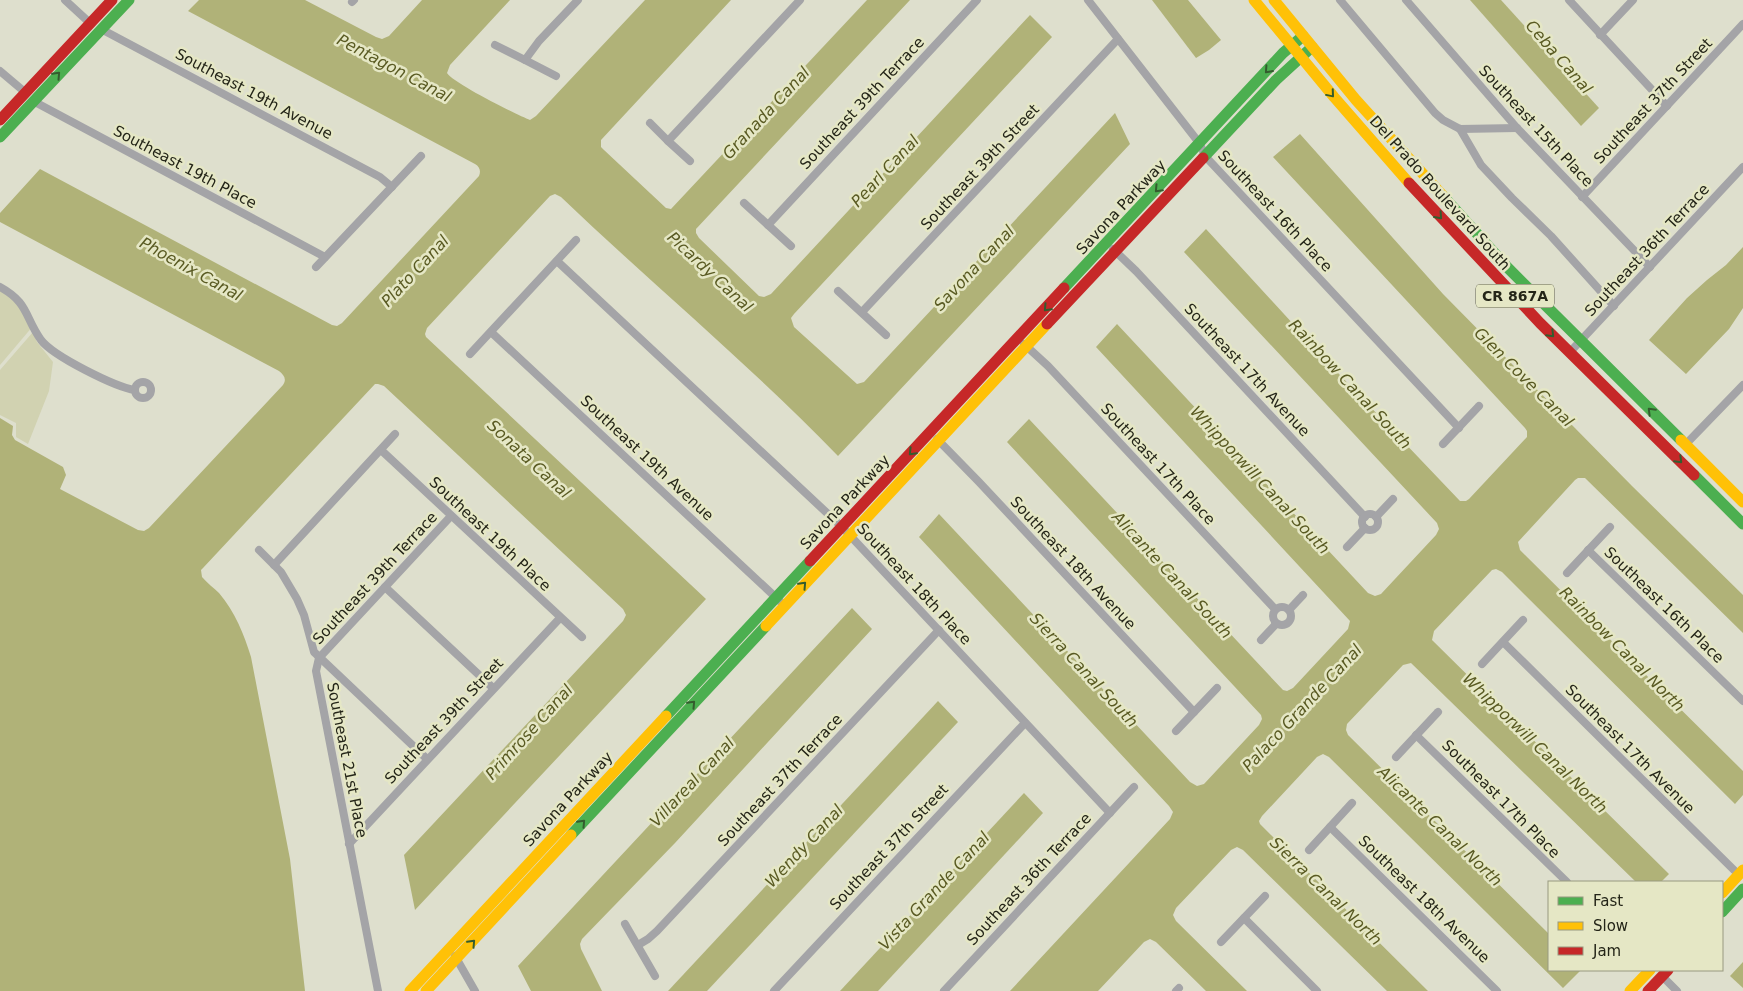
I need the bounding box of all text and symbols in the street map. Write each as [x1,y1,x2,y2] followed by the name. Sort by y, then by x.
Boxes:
[1522,16,1597,98] water label: Ceba Canal
[334,30,455,106] water label: Pentagon Canal
[796,33,928,173] street label: Southeast 39th Terrace
[1590,34,1716,168] street label: Southeast 37th Street
[172,45,336,143] street label: Southeast 19th Avenue
[1475,61,1597,191] street label: Southeast 15th Place
[718,63,814,163] water label: Granada Canal
[1265,64,1274,73] one-way arrow
[51,72,60,81] one-way arrow
[1326,89,1335,98] one-way arrow
[917,100,1043,234] street label: Southeast 39th Street
[1366,112,1514,274] street label: Del Prado Boulevard South
[110,122,260,212] street label: Southeast 19th Place
[847,131,923,211] water label: Pearl Canal
[1214,146,1336,276] street label: Southeast 16th Place
[1072,156,1170,258] street label: Savona Parkway
[1581,180,1713,320] street label: Southeast 36th Terrace
[1155,184,1164,193] one-way arrow
[1433,210,1442,219] one-way arrow
[930,221,1019,315] water label: Savona Canal
[664,228,757,317] water label: Picardy Canal
[377,231,453,311] water label: Plato Canal
[137,233,246,305] water label: Phoenix Canal
[1476,284,1554,308] road number: CR 867A
[1181,300,1313,440] street label: Southeast 17th Avenue
[1044,302,1053,311] one-way arrow
[1285,315,1415,453] water label: Rainbow Canal South
[1470,323,1578,431] water label: Glen Cove Canal
[1545,328,1554,337] one-way arrow
[577,392,717,524] street label: Southeast 19th Avenue
[1097,399,1219,529] street label: Southeast 17th Place
[1186,402,1334,558] water label: Whipporwill Canal South
[1647,408,1656,417] one-way arrow
[484,416,575,503] water label: Sonata Canal
[909,447,918,456] one-way arrow
[796,451,894,553] street label: Savona Parkway
[1673,454,1682,463] one-way arrow
[425,473,555,595] street label: Southeast 19th Place
[1007,493,1139,633] street label: Southeast 18th Avenue
[1108,507,1236,642] water label: Alicante Canal South
[309,508,441,648] street label: Southeast 39th Terrace
[853,519,975,649] street label: Southeast 18th Place
[1600,543,1728,667] street label: Southeast 16th Place
[797,582,806,591] one-way arrow
[1556,583,1688,715] water label: Rainbow Canal North
[1026,609,1142,731] water label: Sierra Canal South
[1238,640,1366,775] water label: Palaco Grande Canal
[381,654,507,788] street label: Southeast 39th Street
[1459,669,1611,817] water label: Whipporwill Canal North
[481,680,577,783] water label: Primrose Canal
[323,681,371,839] street label: Southeast 21st Place
[1562,681,1698,817] street label: Southeast 17th Avenue
[686,701,695,710] one-way arrow
[714,710,846,850] street label: Southeast 37th Terrace
[646,733,739,831] water label: Villareal Canal
[1438,736,1564,862] street label: Southeast 17th Place
[519,748,617,850] street label: Savona Parkway
[1373,761,1506,890] water label: Alicante Canal North
[826,780,952,914] street label: Southeast 37th Street
[761,800,847,891] water label: Wendy Canal
[963,809,1095,949] street label: Southeast 36th Terrace
[576,820,585,829] one-way arrow
[874,828,994,954] water label: Vista Grande Canal
[1355,832,1493,966] street label: Southeast 18th Avenue
[1266,833,1386,949] water label: Sierra Canal North
[1548,881,1723,971] legend
[1593,892,1623,910] text: Fast
[1593,917,1628,935] text: Slow
[466,939,475,948] one-way arrow
[1592,942,1621,960] text: Jam

